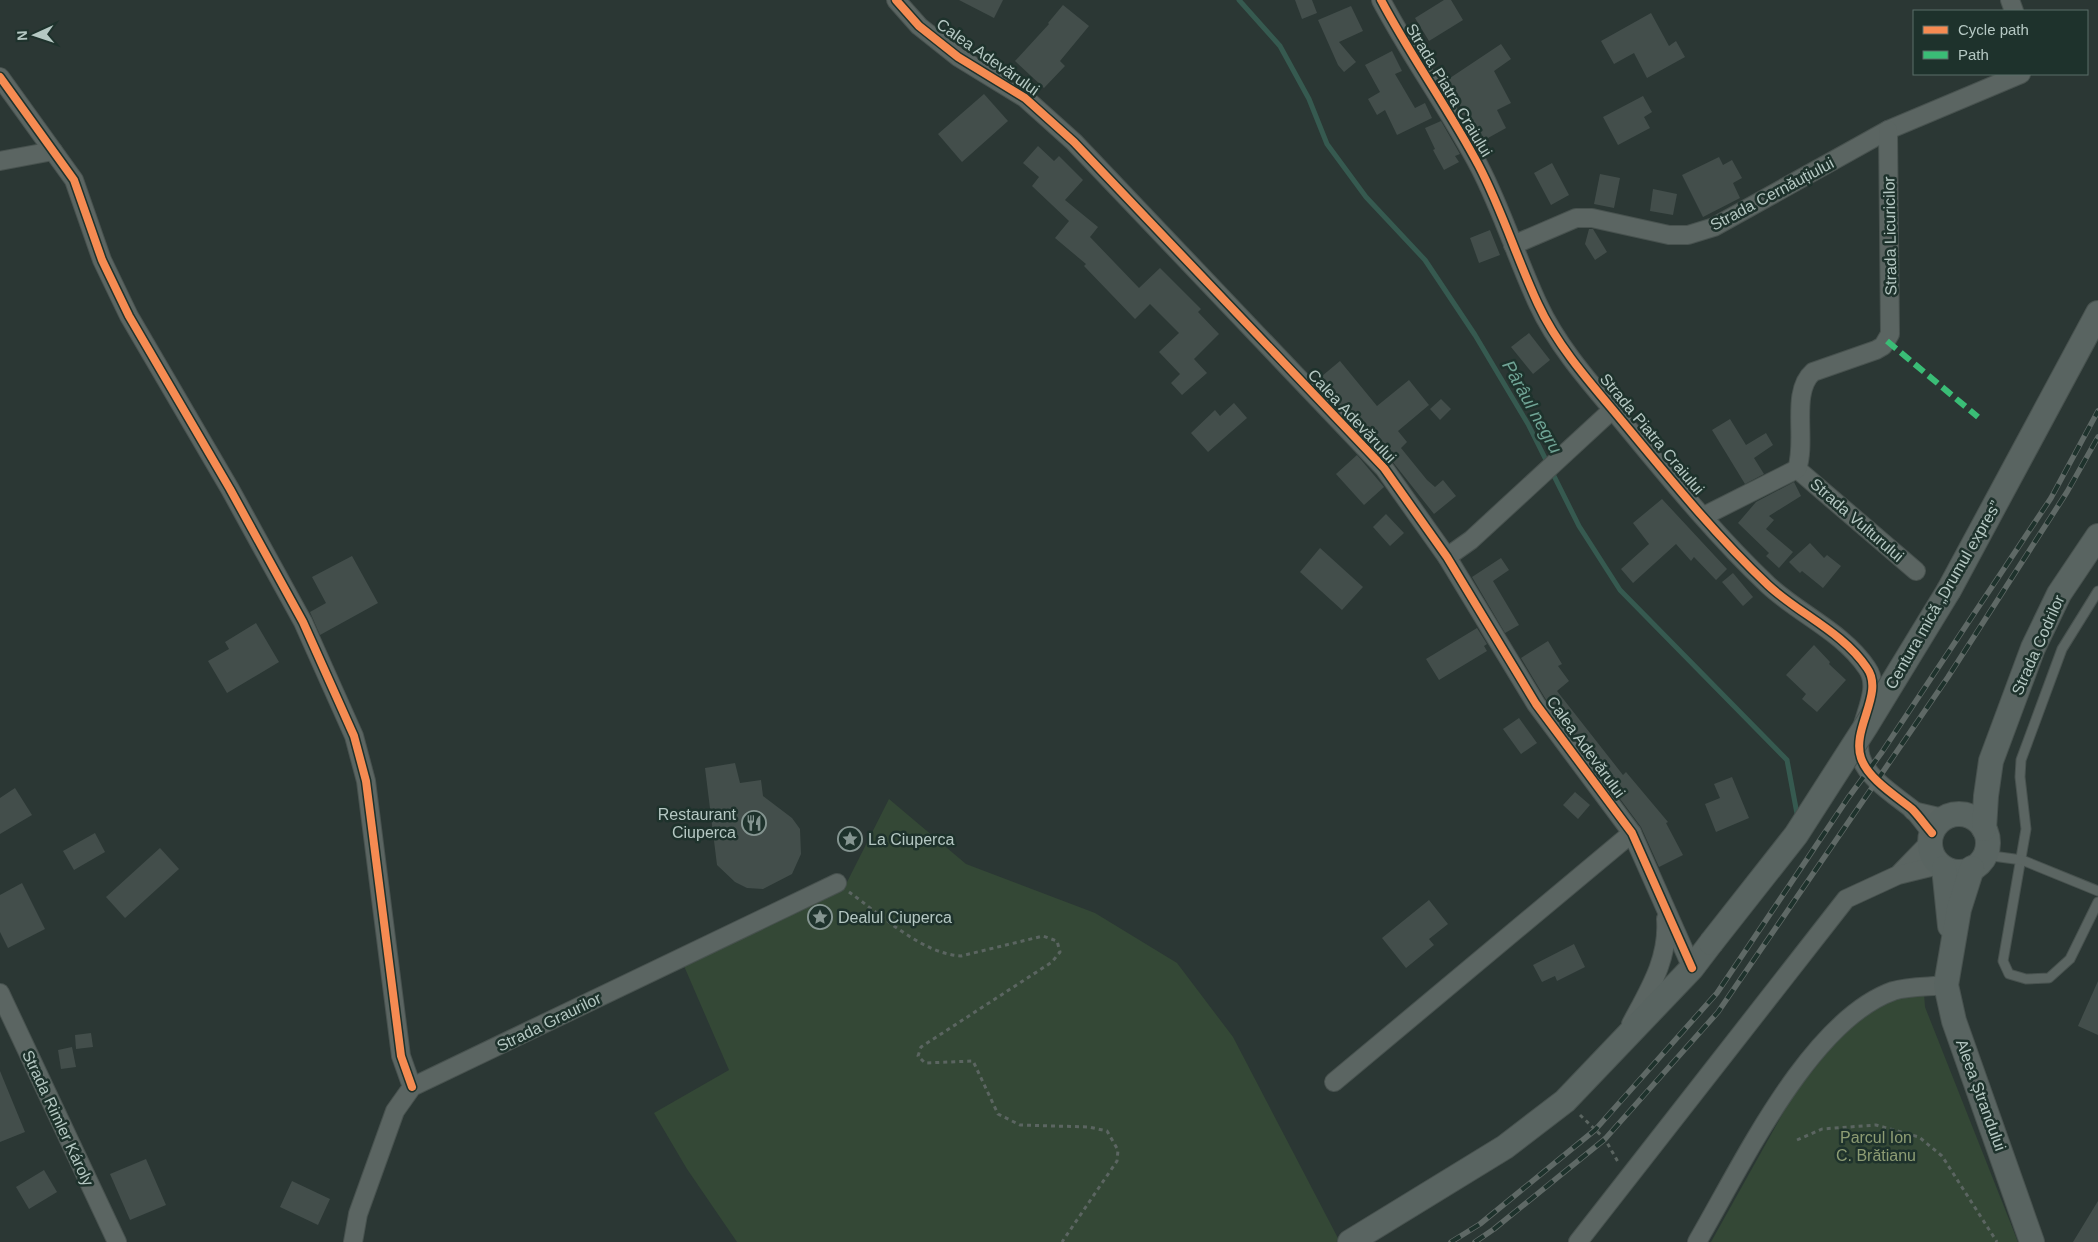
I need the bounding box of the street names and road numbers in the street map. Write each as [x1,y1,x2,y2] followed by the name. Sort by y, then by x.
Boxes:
[934,15,1042,99] street label: Calea Adevărului
[1403,20,1495,160] street label: Strada Piatra Craiului
[1708,154,1836,234] street label: Strada Cernăuțiului
[1880,176,1900,296] street label: Strada Licuricilor
[1305,366,1399,466] street label: Calea Adevărului
[1597,370,1707,498] street label: Strada Piatra Craiului
[1807,475,1907,565] street label: Strada Vulturului
[1882,498,2004,692] street label: Centura mică „Drumul expres”
[2008,592,2068,698] street label: Strada Codrilor
[1544,693,1628,801] street label: Calea Adevărului
[494,989,604,1055] street label: Strada Graurilor
[1953,1037,2009,1153] street label: Aleea Ștrandului
[19,1048,97,1188] street label: Strada Rimler Károly

